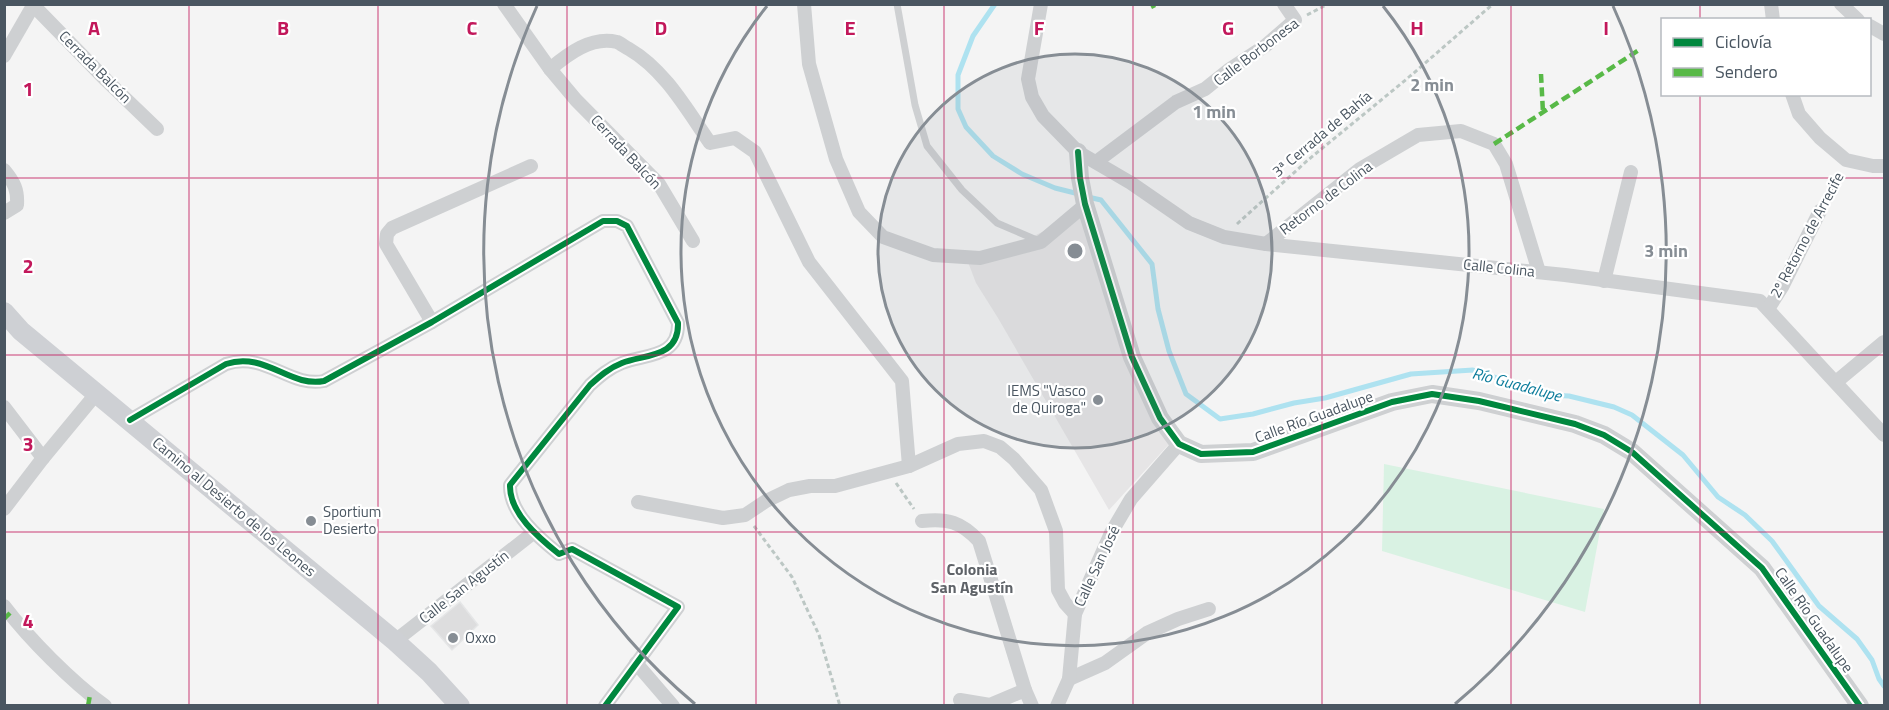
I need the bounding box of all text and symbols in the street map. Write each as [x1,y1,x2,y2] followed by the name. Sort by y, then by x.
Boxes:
[88,12,100,43] text: A
[277,12,289,43] text: B
[467,12,478,43] text: C
[655,12,667,43] text: D
[844,12,856,43] text: E
[1034,12,1045,43] text: F
[1208,12,1304,91] street label: Calle Borbonesa
[1222,12,1234,43] text: G
[1410,12,1424,43] text: H
[1603,12,1609,43] text: I
[1661,18,1871,96] legend
[54,25,137,108] street label: Cerrada Balcón
[1715,28,1772,55] text: Ciclovía
[1715,58,1778,85] text: Sendero
[1410,71,1454,98] text: 2 min
[22,73,34,104] text: 1
[1267,85,1377,182] street label: 3ª Cerrada de Bahía
[1192,98,1236,125] text: 1 min
[586,109,667,194] street label: Cerrada Balcón
[1274,155,1377,240] street label: Retorno de Colina
[1764,168,1849,302] street label: 2º Retorno de Arrecife
[1644,237,1688,264] text: 3 min
[1065,241,1085,261] centre of rings
[22,250,34,281] text: 2
[1462,252,1536,283] street label: Calle Colina
[1470,361,1566,408] water label: Río Guadalupe
[1007,379,1086,419] place label: IEMS "Vasco de Quiroga"
[1251,384,1376,449] street label: Calle Río Guadalupe
[1091,393,1105,407] marker: IEMS "Vasco de Quiroga"
[22,428,34,459] text: 3
[147,431,321,582] street label: Camino al Desierto de los Leones
[323,500,381,540] place label: Sportium Desierto
[304,514,318,528] marker: Sportium Desierto
[1068,521,1125,610] street label: Calle San José
[414,544,514,629] street label: Calle San Agustín
[931,557,1013,599] district label: Colonia San Agustín
[1769,562,1859,677] street label: Calle Río Guadalupe
[22,605,34,636] text: 4
[465,626,496,649] place label: Oxxo
[446,631,460,645] marker: Oxxo

